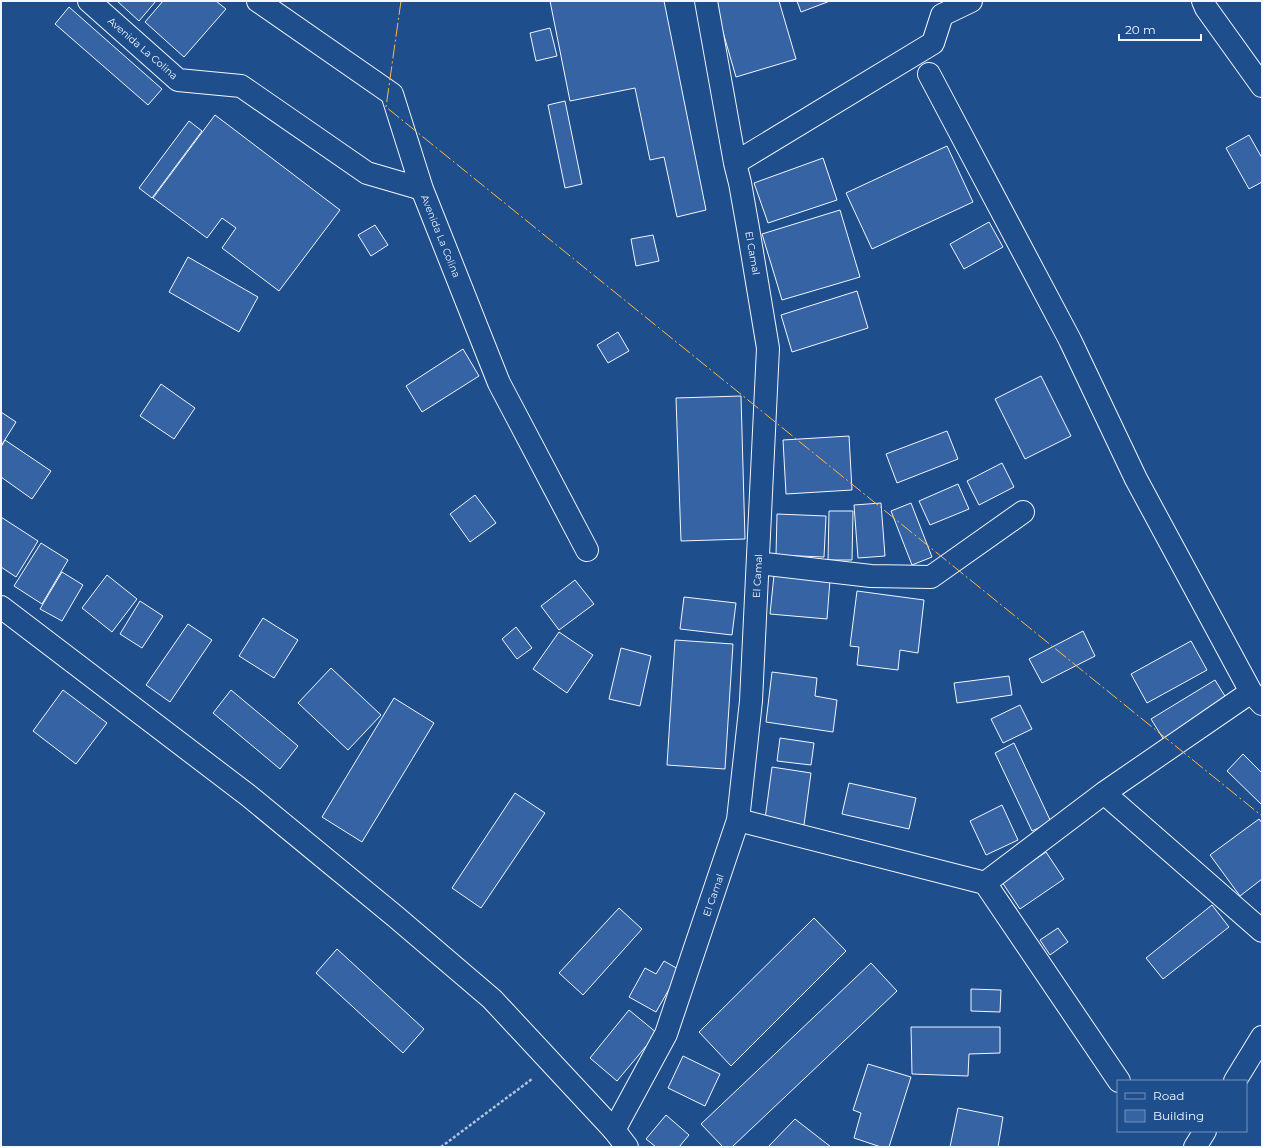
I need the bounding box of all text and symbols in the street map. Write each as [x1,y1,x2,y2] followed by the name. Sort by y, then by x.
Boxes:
[105,14,180,82] street label: Avenida La Colina
[1119,16,1201,42] scale bar
[1125,22,1156,37] text: 20 m
[418,193,463,280] street label: Avenida La Colina
[742,230,763,276] street label: El Camal
[750,554,765,598] street label: El Camal
[700,872,727,918] street label: El Camal
[1117,1080,1247,1132] legend
[1153,1088,1184,1103] text: Road
[1153,1108,1204,1123] text: Building

